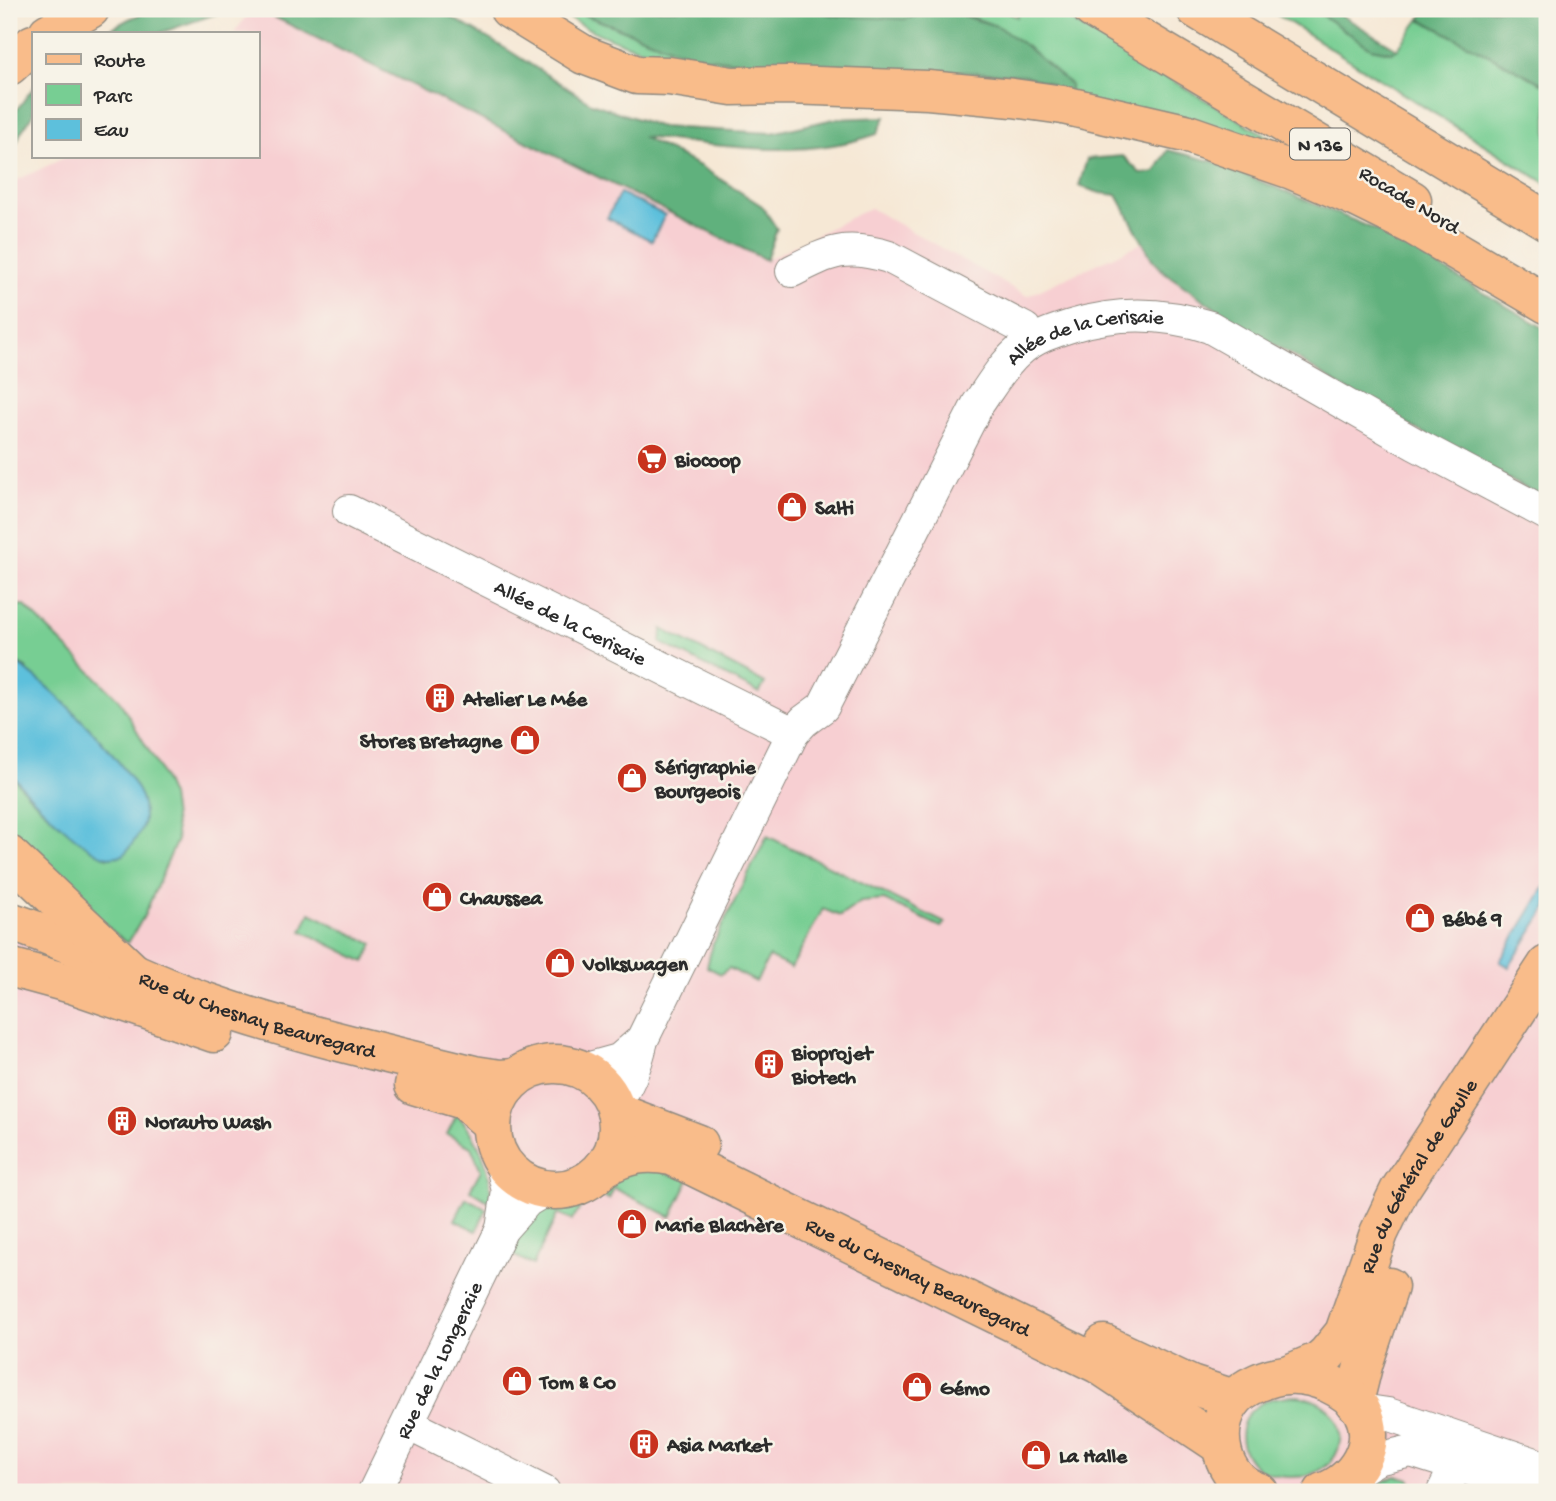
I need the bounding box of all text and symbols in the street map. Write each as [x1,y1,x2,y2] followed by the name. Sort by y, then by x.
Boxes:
[32,32,259,158] legend
[94,50,146,75] text: Route
[93,86,133,111] text: Parc
[94,120,129,145] text: Eau
[1290,128,1350,160] road number: N 136
[1353,162,1465,243] street label: Rocade Nord
[1002,306,1166,372] street label: Allée de la Cerisaie
[635,442,669,476] supermarket icon: Biocoop
[674,450,741,475] place label: Biocoop
[775,490,809,524] shop icon: Salti
[815,498,854,523] place label: Salti
[489,577,650,674] street label: Allée de la Cerisaie
[423,681,457,715] building icon: Atelier Le Mée
[462,689,588,714] place label: Atelier Le Mée
[508,723,542,757] shop icon: Stores Bretagne
[360,731,503,756] place label: Stores Bretagne
[654,757,757,806] place label: Sérigraphie Bourgeois
[615,761,649,795] shop icon: Sérigraphie Bourgeois
[420,880,454,914] shop icon: Chaussea
[459,888,543,913] place label: Chaussea
[1403,901,1437,935] shop icon: Bébé 9
[1442,909,1502,934] place label: Bébé 9
[543,946,577,980] shop icon: Volkswagen
[582,954,689,979] place label: Volkswagen
[134,968,379,1067] street label: Rue du Chesnay Beauregard
[791,1043,875,1092] place label: Bioprojet Biotech
[752,1047,786,1081] building icon: Bioprojet Biotech
[1357,1074,1485,1278] street label: Rue du Général de Gaulle
[105,1104,139,1138] building icon: Norauto Wash
[145,1112,272,1137] place label: Norauto Wash
[615,1207,649,1241] shop icon: Marie Blachère
[800,1214,1035,1346] street label: Rue du Chesnay Beauregard
[655,1215,785,1240] place label: Marie Blachère
[393,1278,491,1444] street label: Rue de la Longeraie
[500,1364,534,1398] shop icon: Tom & Co
[900,1370,934,1404] shop icon: Gémo
[538,1372,616,1397] place label: Tom & Co
[940,1378,990,1403] place label: Gémo
[627,1427,661,1461] building icon: Asia Market
[666,1435,773,1460] place label: Asia Market
[1019,1438,1053,1472] shop icon: La Halle
[1059,1446,1128,1471] place label: La Halle

